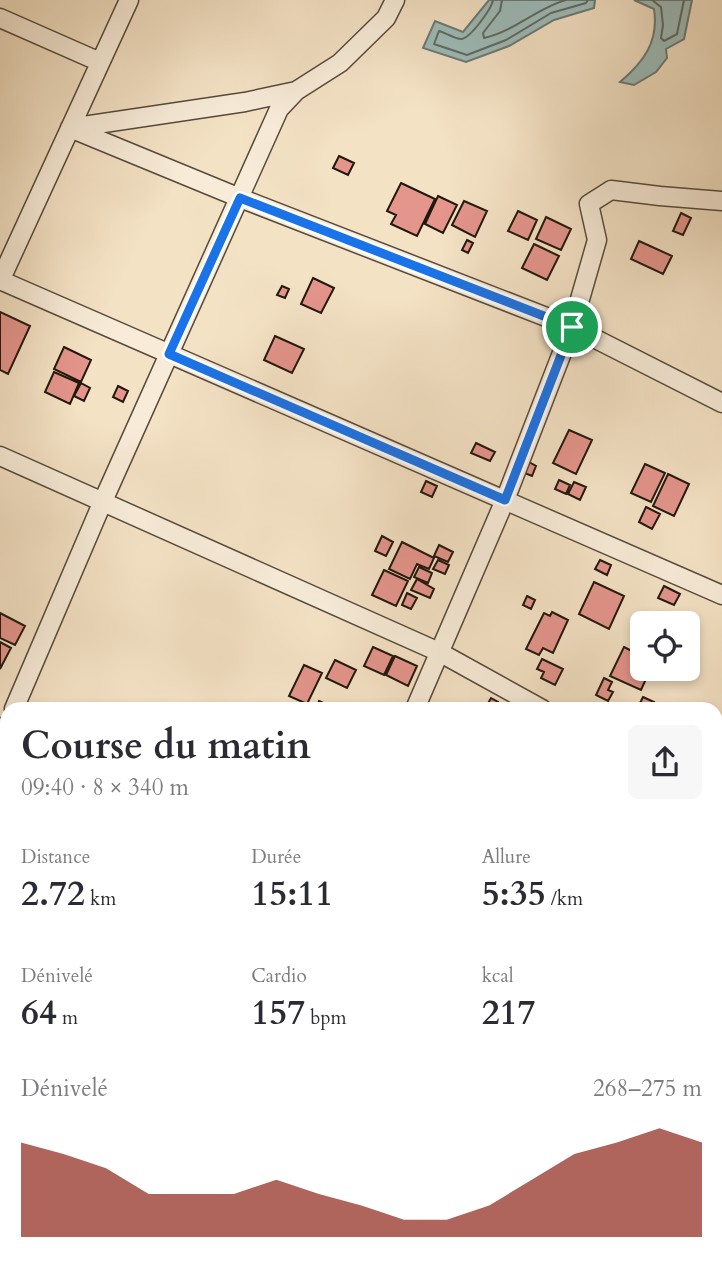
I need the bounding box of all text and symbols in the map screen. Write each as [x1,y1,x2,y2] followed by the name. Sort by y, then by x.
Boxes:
[542,297,602,357] pin
[553,308,591,346] icon: arrive
[630,611,700,681] map controls
[630,611,700,681] button: locate
[21,720,311,772] text: Course du matin
[628,725,702,799] button: share
[21,772,189,803] text: 09:40 · 8 × 340 m
[21,844,90,870] text: Distance
[251,844,301,870] text: Durée
[482,844,531,870] text: Allure
[21,870,85,918] text: 2.72
[251,870,333,918] text: 15:11
[482,870,546,918] text: 5:35
[85,886,116,912] text: km
[546,886,583,912] text: /km
[21,963,93,989] text: Dénivelé
[251,963,307,989] text: Cardio
[482,963,514,989] text: kcal
[21,989,57,1037] text: 64
[251,989,305,1037] text: 157
[482,989,535,1037] text: 217
[57,1005,78,1031] text: m
[305,1005,347,1031] text: bpm
[21,1073,108,1104] text: Dénivelé
[593,1073,702,1104] text: 268–275 m

